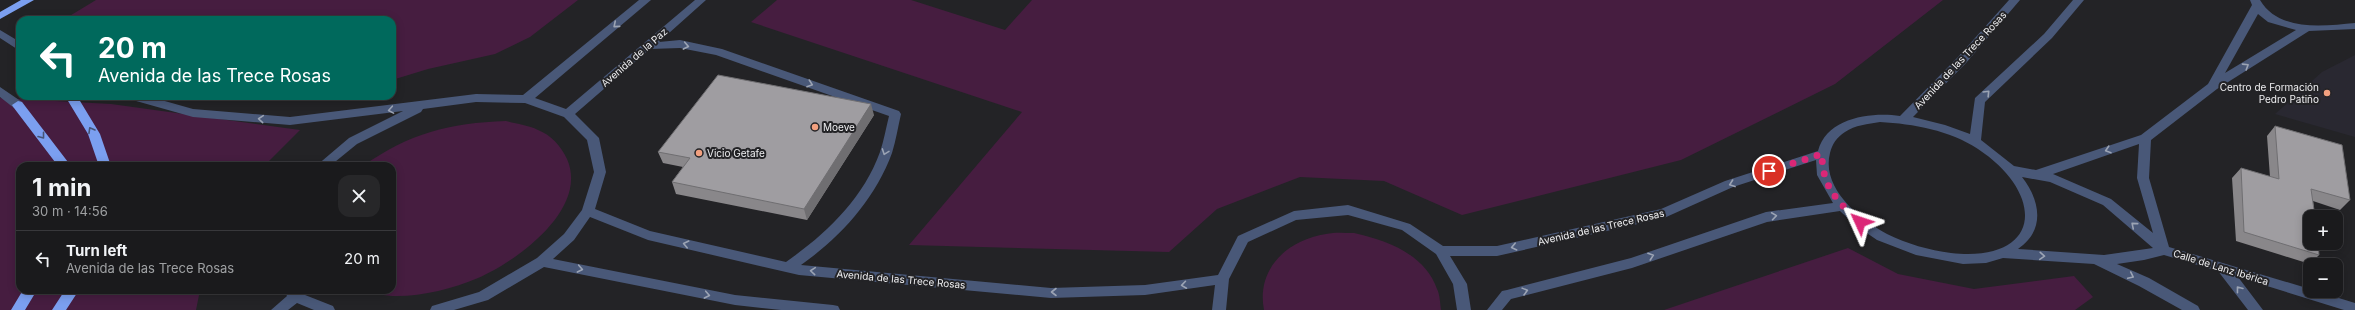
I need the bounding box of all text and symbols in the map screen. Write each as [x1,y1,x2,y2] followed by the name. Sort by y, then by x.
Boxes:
[1911,9,2009,111] street label: Avenida de las Trece Rosas
[613,20,620,27] one-way arrow
[599,25,669,89] street label: Avenida de la Paz
[98,31,167,65] text: 20 m
[32,32,84,84] icon: left
[683,41,689,49] one-way arrow
[2242,63,2249,70] one-way arrow
[98,65,331,86] text: Avenida de las Trece Rosas
[806,79,813,88] one-way arrow
[2220,81,2319,105] place label: Centro de Formación Pedro Patiño
[2322,88,2332,98] marker: Centro de Formación Pedro Patiño
[1982,90,1990,98] one-way arrow
[388,105,394,114] one-way arrow
[258,114,264,123] one-way arrow
[823,121,855,133] place label: Moeve
[810,122,820,132] marker: Moeve
[89,127,96,134] one-way arrow
[37,131,44,138] one-way arrow
[2104,145,2111,154] one-way arrow
[707,147,765,159] place label: Vicio Getafe
[694,148,704,158] marker: Vicio Getafe
[882,148,890,155] one-way arrow
[1752,154,1786,188] pin
[1758,160,1780,182] icon: arrive
[32,173,91,202] text: 1 min
[338,175,380,217] button: close
[1729,179,1736,187] one-way arrow
[1839,201,1881,243] position arrow
[32,203,108,219] text: 30 m · 14:56
[1537,207,1665,247] street label: Avenida de las Trece Rosas
[2303,210,2343,298] map controls
[2303,210,2343,250] button: +
[1771,212,1777,221] one-way arrow
[2131,222,2139,229] one-way arrow
[683,240,689,248] one-way arrow
[66,241,127,260] text: Turn left
[1511,243,1517,251] one-way arrow
[2172,247,2270,287] street label: Calle de Lanz Ibérica
[32,248,54,270] icon: left
[344,249,380,268] text: 20 m
[2039,251,2045,260] one-way arrow
[1647,253,1654,261] one-way arrow
[2303,258,2343,298] button: −
[66,260,234,276] text: Avenida de las Trece Rosas
[577,265,583,273] one-way arrow
[810,267,816,276] one-way arrow
[836,267,966,291] street label: Avenida de las Trece Rosas
[2127,271,2135,279] one-way arrow
[1181,280,1187,289] one-way arrow
[2237,286,2244,293] one-way arrow
[1522,287,1529,295] one-way arrow
[1051,288,1057,296] one-way arrow
[704,290,711,298] one-way arrow

